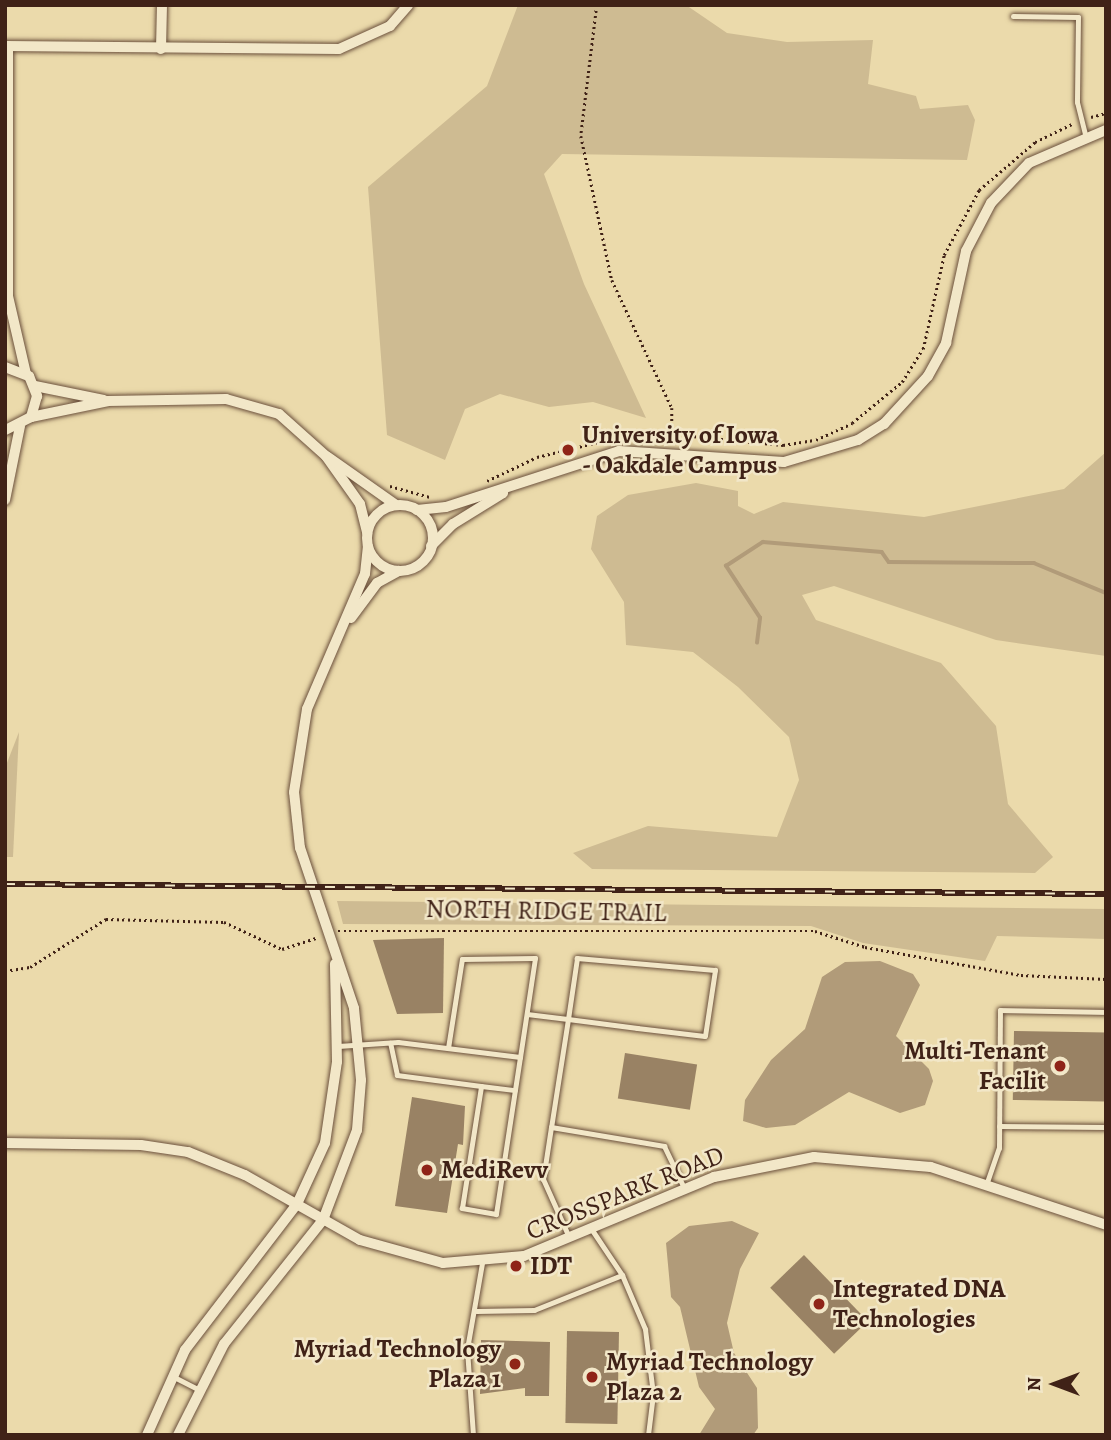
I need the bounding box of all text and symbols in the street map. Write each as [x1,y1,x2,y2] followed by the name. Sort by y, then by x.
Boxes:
[582,419,779,480] place label: University of Iowa - Oakdale Campus
[560,442,576,458] marker: University of Iowa - Oakdale Campus
[425,893,667,929] street label: NORTH RIDGE TRAIL
[904,1035,1046,1096] place label: Multi-Tenant Facilit
[1052,1058,1068,1074] marker: Multi-Tenant Facilit
[522,1139,728,1247] street label: CROSSPARK ROAD
[441,1154,548,1186] place label: MediRevv
[419,1162,435,1178] marker: MediRevv
[530,1250,572,1282] place label: IDT
[508,1258,524,1274] marker: IDT
[833,1273,1006,1334] place label: Integrated DNA Technologies
[811,1296,827,1312] marker: Integrated DNA Technologies
[294,1333,501,1394] place label: Myriad Technology Plaza 1
[606,1346,813,1408] place label: Myriad Technology Plaza 2
[1020,1349,1090,1419] north arrow
[507,1356,523,1372] marker: Myriad Technology Plaza 1
[584,1369,600,1385] marker: Myriad Technology Plaza 2
[1021,1377,1047,1391] text: N

